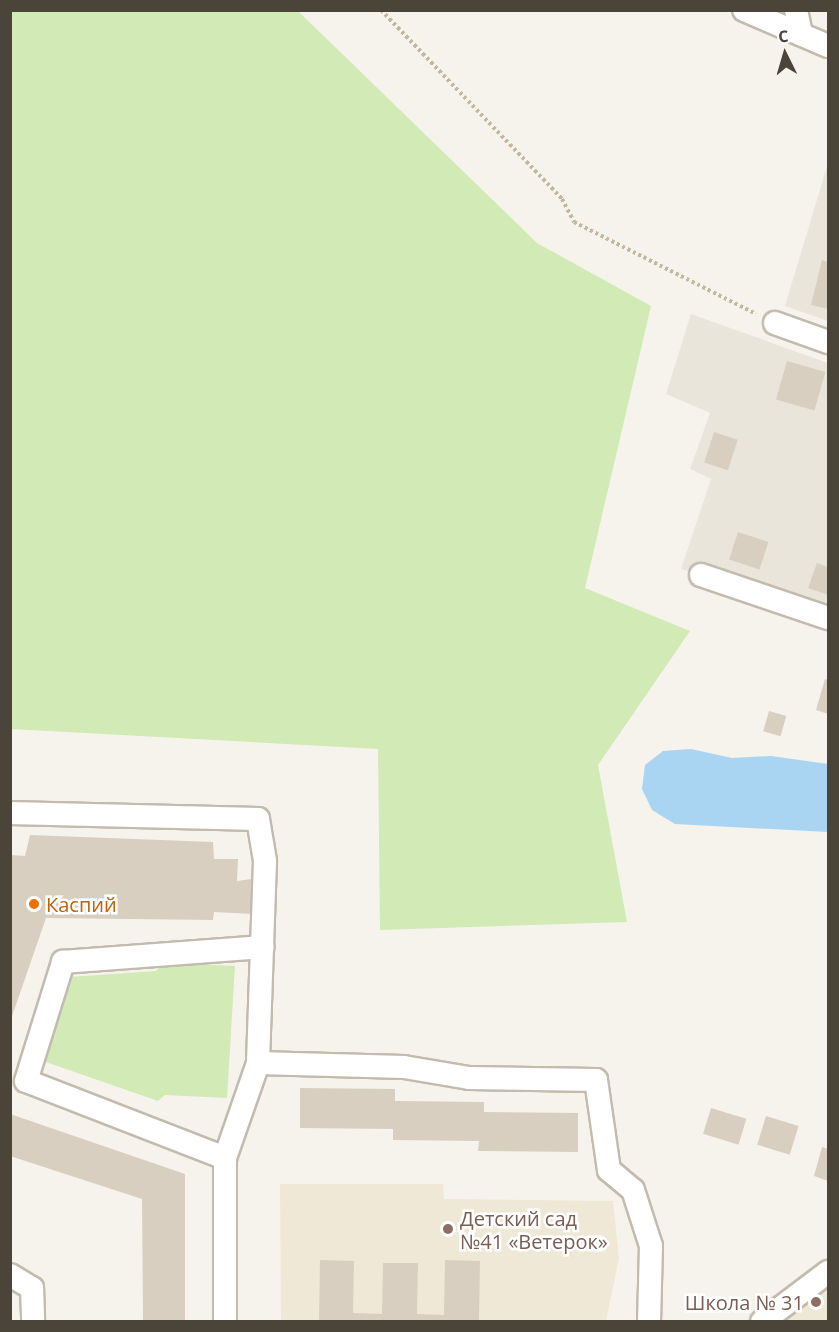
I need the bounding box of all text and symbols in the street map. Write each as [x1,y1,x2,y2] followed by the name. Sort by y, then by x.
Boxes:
[755,24,815,84] north arrow
[777,25,789,47] text: С
[46,892,117,916] place label: Каспий
[27,897,41,911] marker: Каспий
[460,1206,608,1253] place label: Детский сад №41 «Ветерок»
[441,1222,455,1236] marker: Детский сад №41 «Ветерок»
[685,1290,804,1314] place label: Школа № 31
[809,1295,823,1309] marker: Школа № 31

